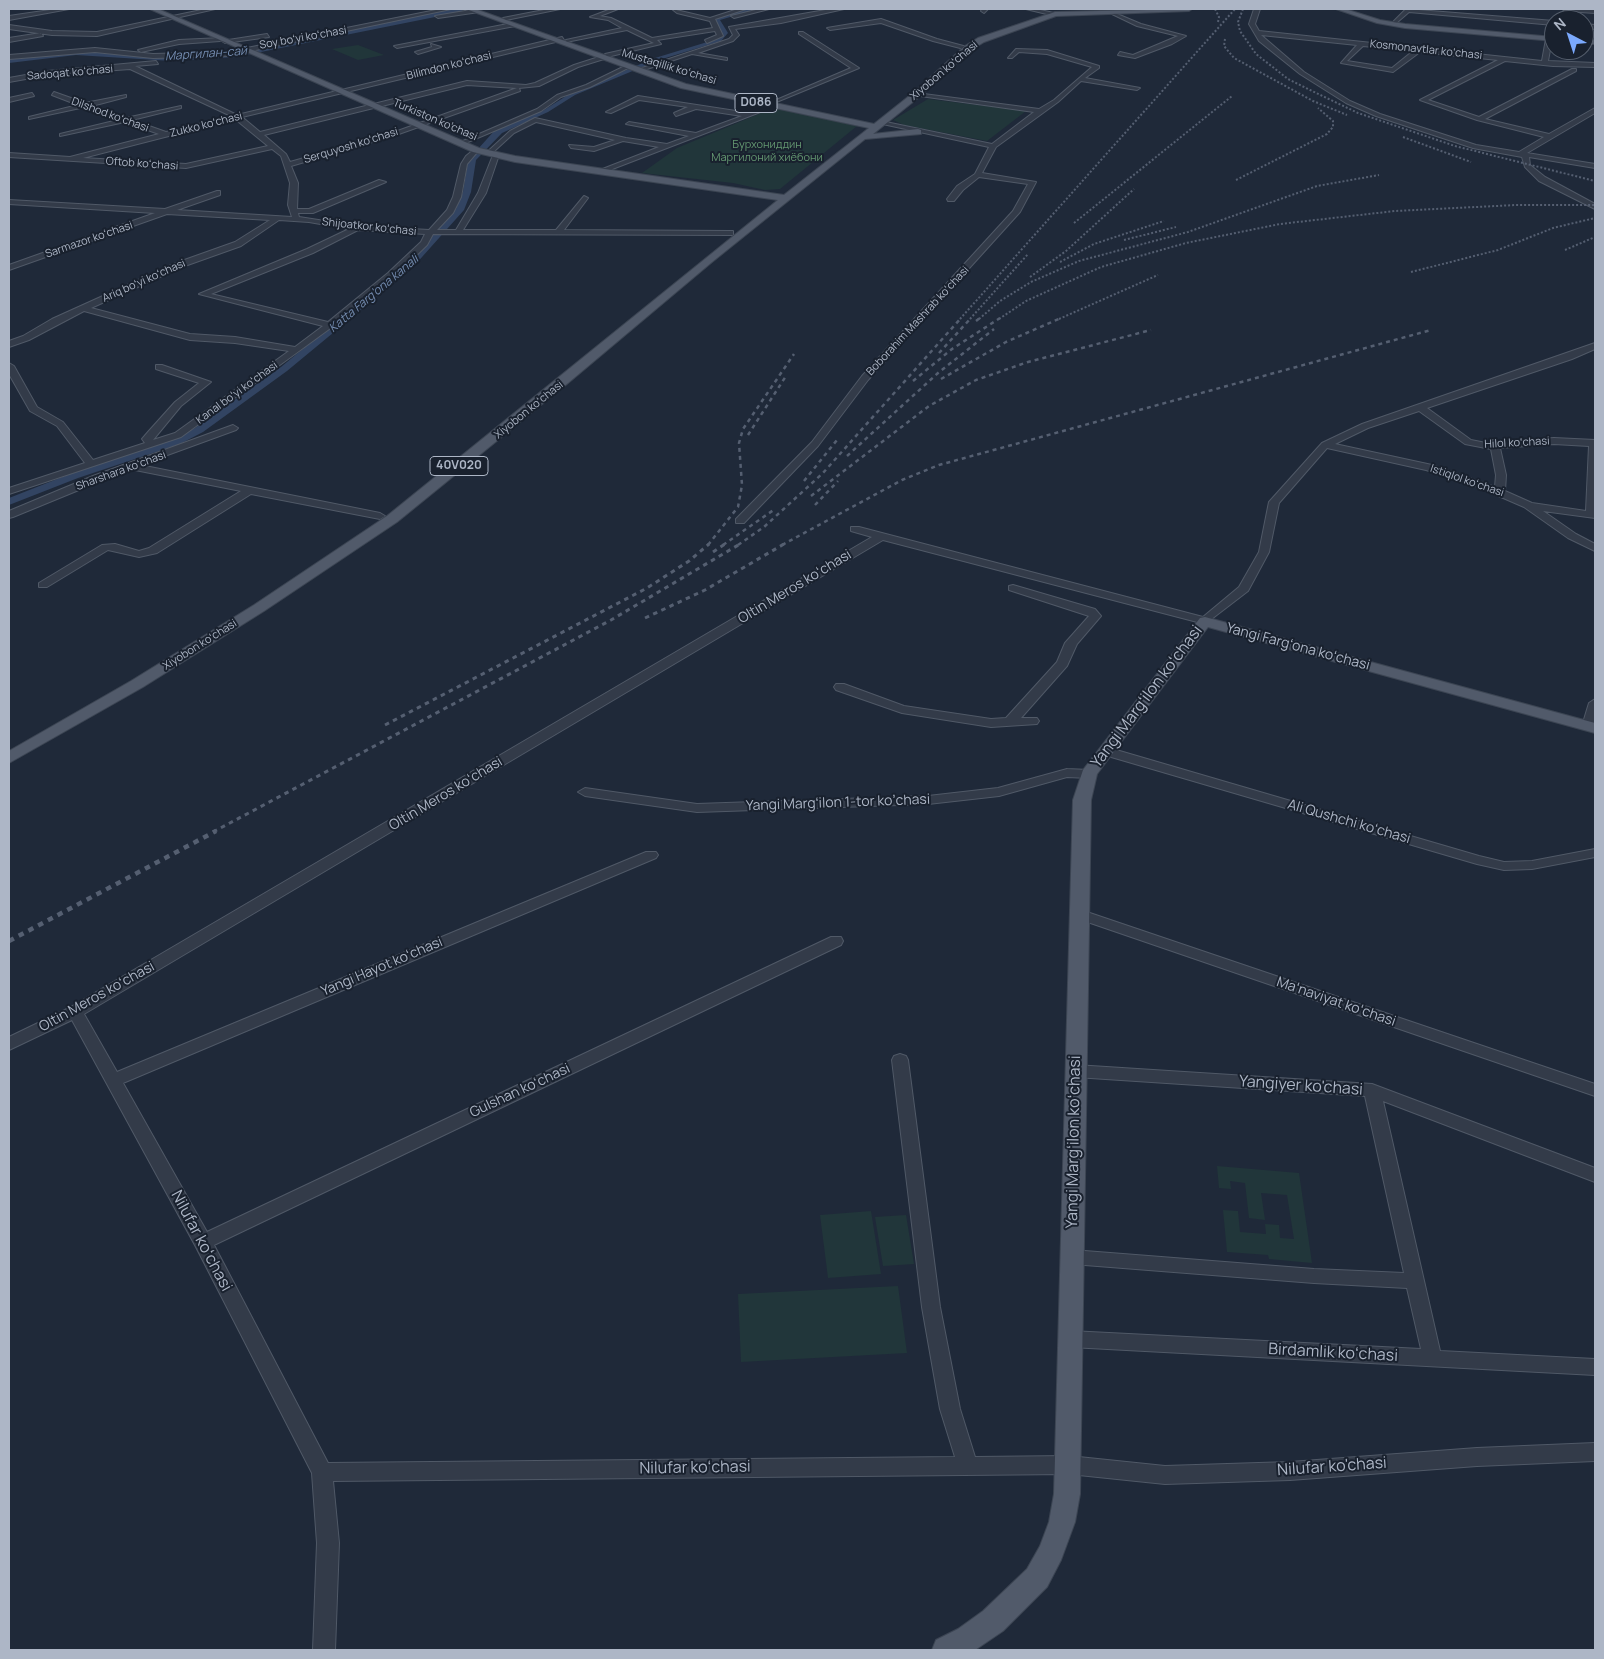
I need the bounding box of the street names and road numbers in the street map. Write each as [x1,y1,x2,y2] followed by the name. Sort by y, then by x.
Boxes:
[258,24,348,52] street label: Soy boʻyi koʻchasi
[1369,38,1483,62] street label: Kosmonavtlar koʻchasi
[907,39,981,103] street label: Xiyobon koʻchasi
[620,46,718,88] street label: Mustaqillik koʻchasi
[405,49,493,83] street label: Bilimdon koʻchasi
[26,63,114,83] street label: Sadoqat koʻchasi
[735,94,777,112] road number: D086
[69,95,151,135] street label: Dilshod koʻchasi
[391,96,479,144] street label: Turkiston ko’chasi
[168,110,244,140] street label: Zukko koʻchasi
[302,125,400,167] street label: Serquyosh koʻchasi
[105,155,179,173] street label: Oftob koʻchasi
[321,215,417,239] street label: Shijoatkor koʻchasi
[43,219,135,261] street label: Sarmazor koʻchasi
[100,257,188,305] street label: Ariq boʻyi koʻchasi
[864,264,972,378] street label: Boborahim Mashrab koʻchasi
[194,359,280,427] street label: Kanal boʻyi koʻchasi
[492,378,566,442] street label: Xiyobon koʻchasi
[1484,435,1550,451] street label: Hilol koʻchasi
[74,449,168,493] street label: Sharshara koʻchasi
[430,456,488,476] road number: 40V020
[1428,462,1506,500] street label: Istiqlol koʻchasi
[735,547,855,627] street label: Oltin Meros koʻchasi
[161,617,239,673] street label: Xiyobon koʻchasi
[1225,620,1371,674] street label: Yangi Fargʻona koʻchasi
[1087,622,1207,772] street label: Yangi Margʻilon koʻchasi
[386,754,506,834] street label: Oltin Meros koʻchasi
[746,791,930,815] street label: Yangi Margʻilon 1-tor koʼchasi
[1286,796,1412,848] street label: Ali Qushchi koʻchasi
[319,934,445,1000] street label: Yangi Hayot koʻchasi
[36,958,158,1036] street label: Oltin Meros koʻchasi
[1274,974,1398,1030] street label: Maʻnaviyat koʻchasi
[1063,1055,1085,1229] street label: Yangi Margʻilon koʻchasi
[467,1060,573,1122] street label: Gulshan koʻchasi
[1238,1072,1364,1100] street label: Yangiyer ko'chasi
[166,1187,236,1295] street label: Nilufar koʻchasi
[1268,1340,1398,1366] street label: Birdamlik koʻchasi
[1277,1454,1387,1480] street label: Nilufar ko'chasi
[639,1457,751,1479] street label: Nilufar koʻchasi

